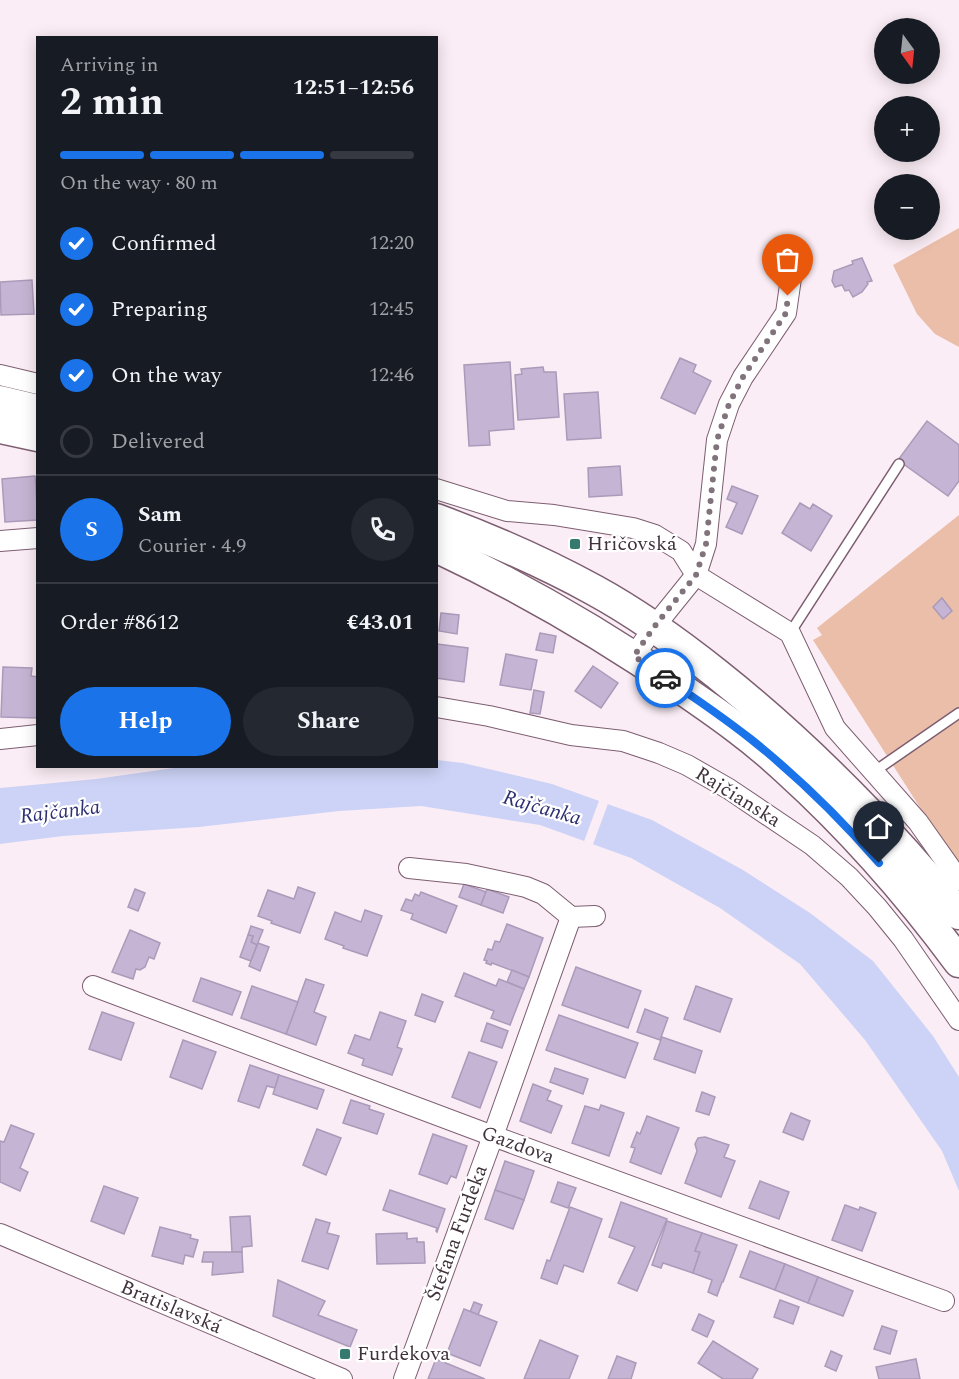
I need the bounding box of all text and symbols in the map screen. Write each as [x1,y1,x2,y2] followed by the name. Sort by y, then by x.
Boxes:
[874,18,940,84] north arrow
[874,18,940,240] map controls
[60,50,158,80] text: Arriving in
[292,71,414,104] text: 12:51–12:56
[60,73,164,132] text: 2 min
[874,96,940,162] button: +
[60,168,218,198] text: On the way · 80 m
[874,174,940,240] button: −
[60,227,93,260] icon: check
[111,227,217,260] text: Confirmed
[369,228,414,258] text: 12:20
[762,234,813,296] pin
[771,243,804,276] icon: bag
[60,293,93,326] icon: check
[111,293,208,326] text: Preparing
[369,294,414,324] text: 12:45
[60,359,93,392] icon: check
[111,359,222,392] text: On the way
[369,360,414,390] text: 12:46
[111,425,205,458] text: Delivered
[138,498,182,531] text: Sam
[351,498,414,561] button: phone
[85,513,98,546] text: S
[587,529,677,559] place label: Hričovská
[138,531,246,561] text: Courier · 4.9
[568,537,582,551] marker: Hričovská
[60,606,179,639] text: Order #8612
[346,606,414,639] text: €43.01
[635,648,695,708] courier
[649,662,682,695] icon: car
[60,687,231,756] button: Help
[243,687,414,756] button: Share
[689,759,787,835] street label: Rajčianska
[499,782,585,835] water label: Rajčanka
[18,791,102,833] water label: Rajčanka
[853,801,904,863] pin
[862,810,895,843] icon: home
[477,1118,559,1172] street label: Gazdova
[418,1160,496,1305] street label: Štefana Furdeka
[116,1272,227,1342] street label: Bratislavská
[357,1339,450,1369] place label: Furdekova
[338,1347,352,1361] marker: Furdekova

